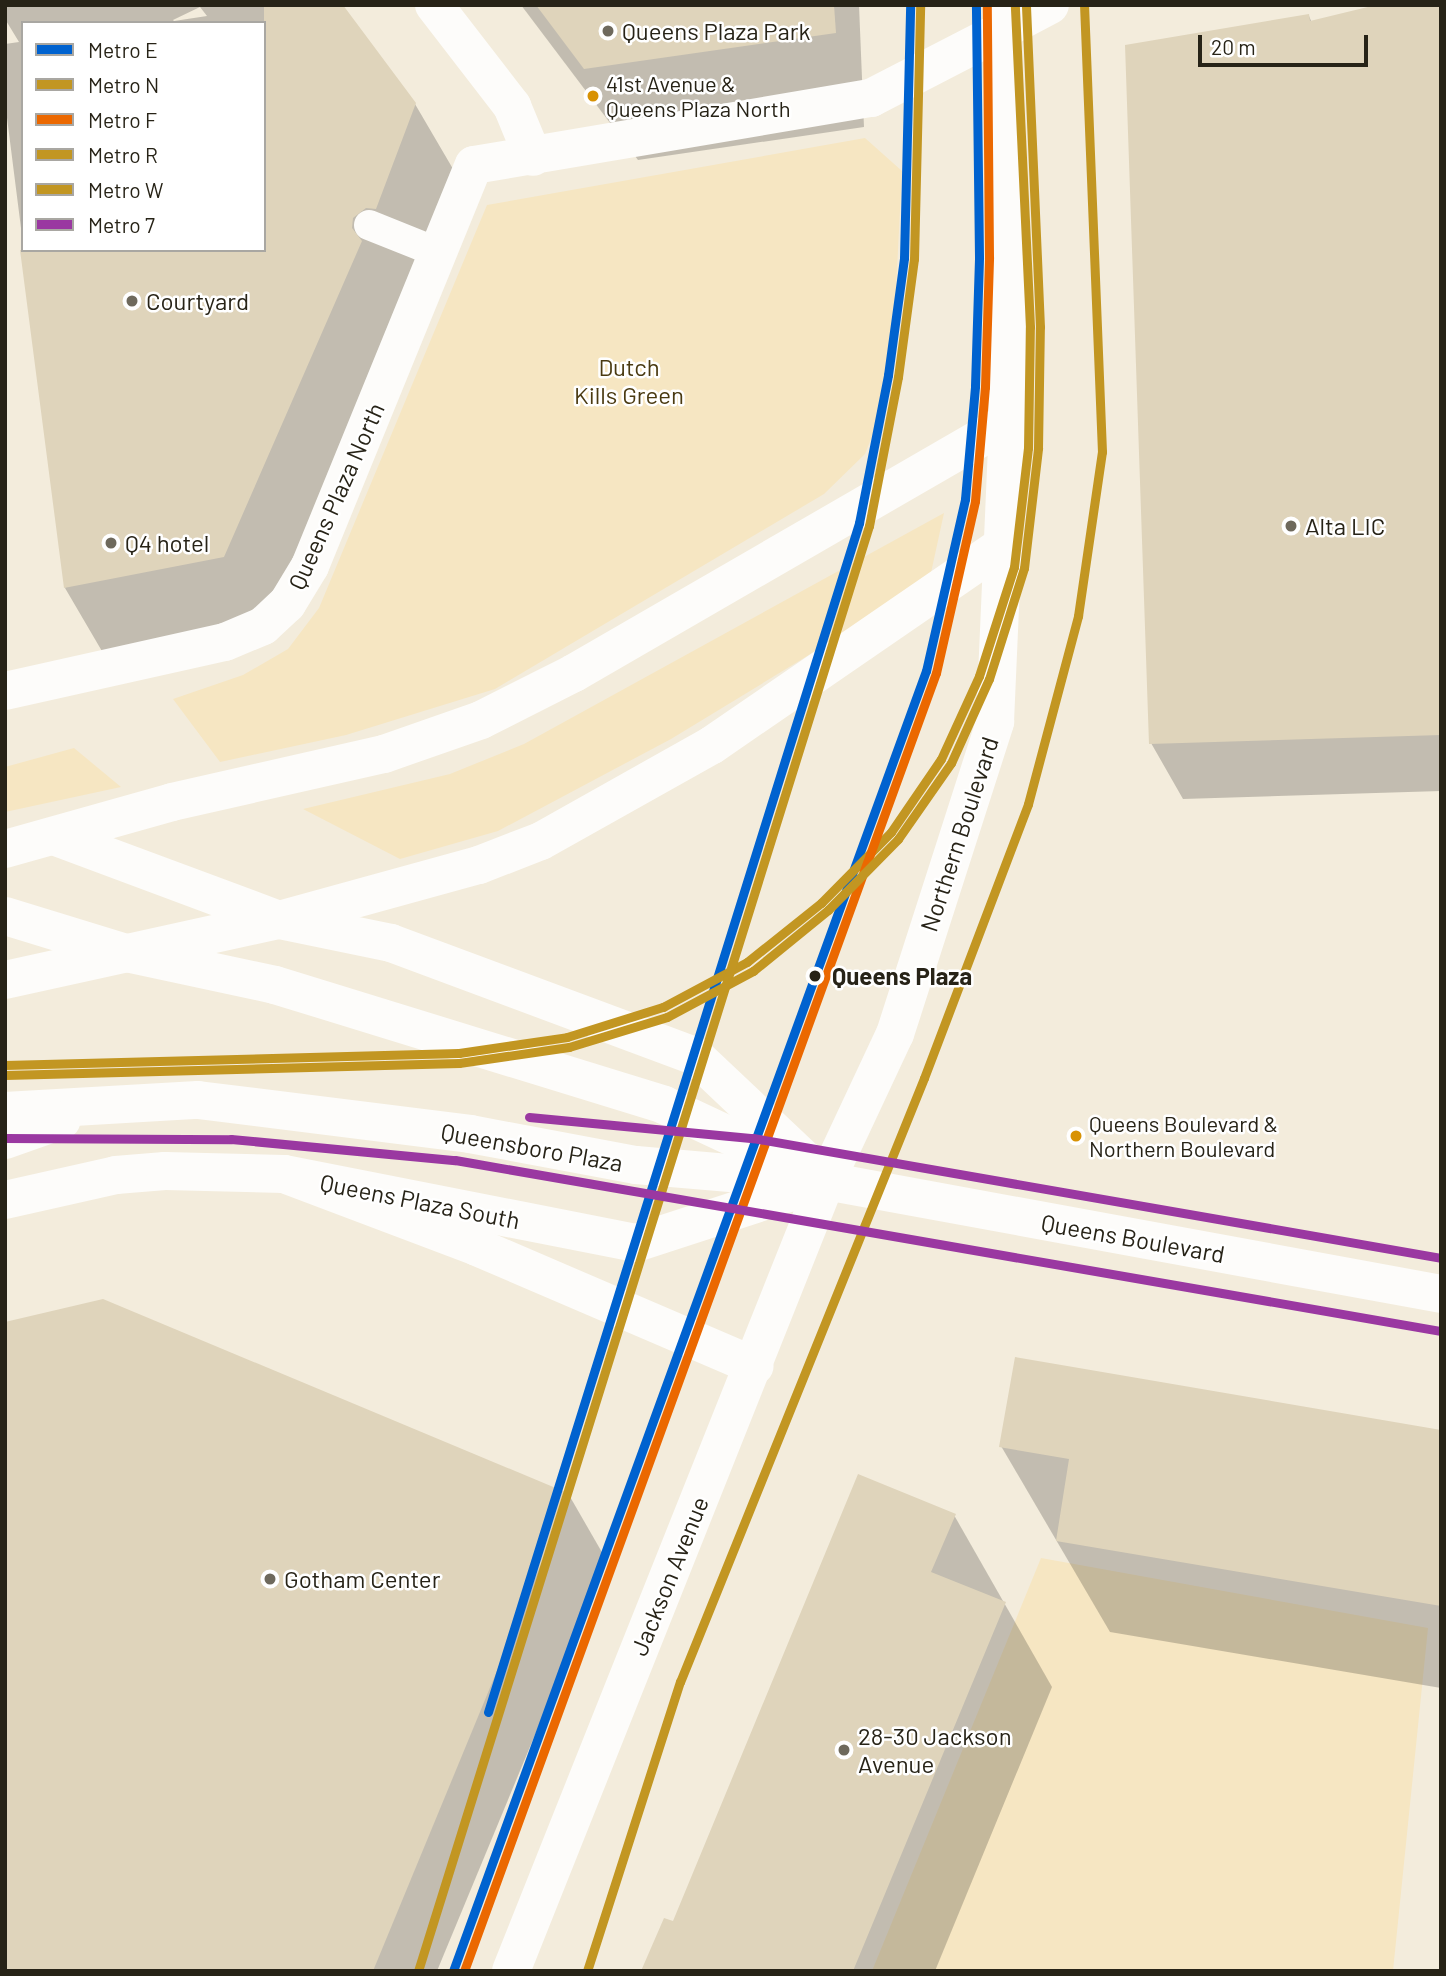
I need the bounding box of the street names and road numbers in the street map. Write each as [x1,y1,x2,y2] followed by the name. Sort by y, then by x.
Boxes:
[282,398,390,594] street label: Queens Plaza North
[914,733,1004,935] street label: Northern Boulevard
[439,1117,625,1177] street label: Queensboro Plaza
[318,1168,522,1234] street label: Queens Plaza South
[1039,1208,1227,1268] street label: Queens Boulevard
[624,1492,714,1660] street label: Jackson Avenue

